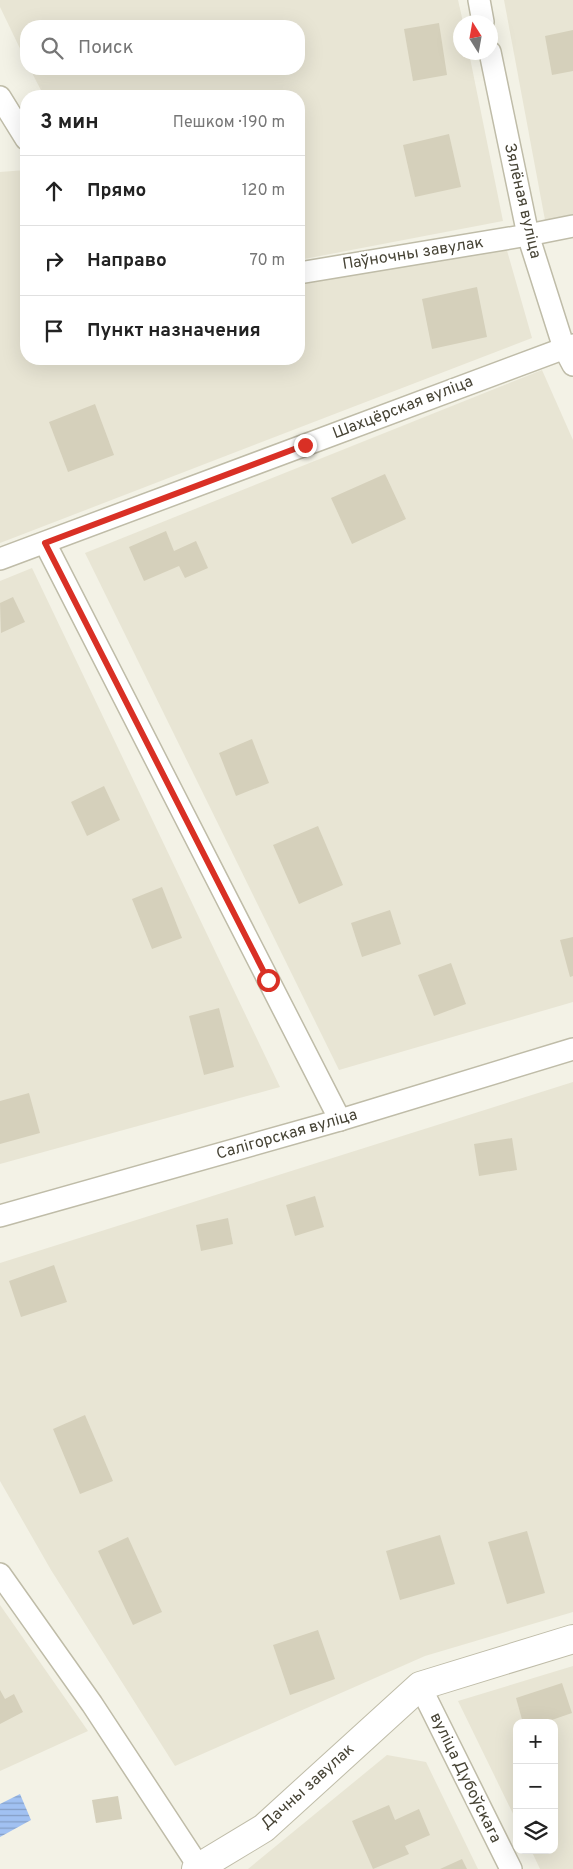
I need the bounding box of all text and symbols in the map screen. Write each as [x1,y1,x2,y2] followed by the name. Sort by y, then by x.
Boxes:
[453,15,498,60] north arrow
[20,20,305,75] search box
[38,34,66,62] icon: search
[78,36,134,60] text: Поиск
[40,109,99,136] text: 3 мин
[173,113,285,133] text: Пешком · 190 m
[499,141,545,261] street label: Зялёная вуліца
[40,177,68,205] icon: ahead
[87,179,146,203] text: Прямо
[242,181,285,201] text: 120 m
[341,233,485,275] street label: Паўночны завулак
[40,247,68,275] icon: right
[87,249,167,273] text: Направо
[250,251,285,271] text: 70 m
[40,317,68,345] icon: arrive
[87,319,261,343] text: Пункт назначения
[330,372,476,444] street label: Шахцёрская вуліца
[294,434,317,457] route end
[257,969,280,992] route start
[214,1105,360,1165] street label: Салігорская вуліца
[425,1710,505,1846] street label: вуліца Дубоўскага
[513,1719,558,1854] map controls
[513,1719,558,1764] button: +
[257,1740,359,1834] street label: Дачны завулак
[513,1764,558,1809] button: −
[513,1809,558,1854] button: layers

